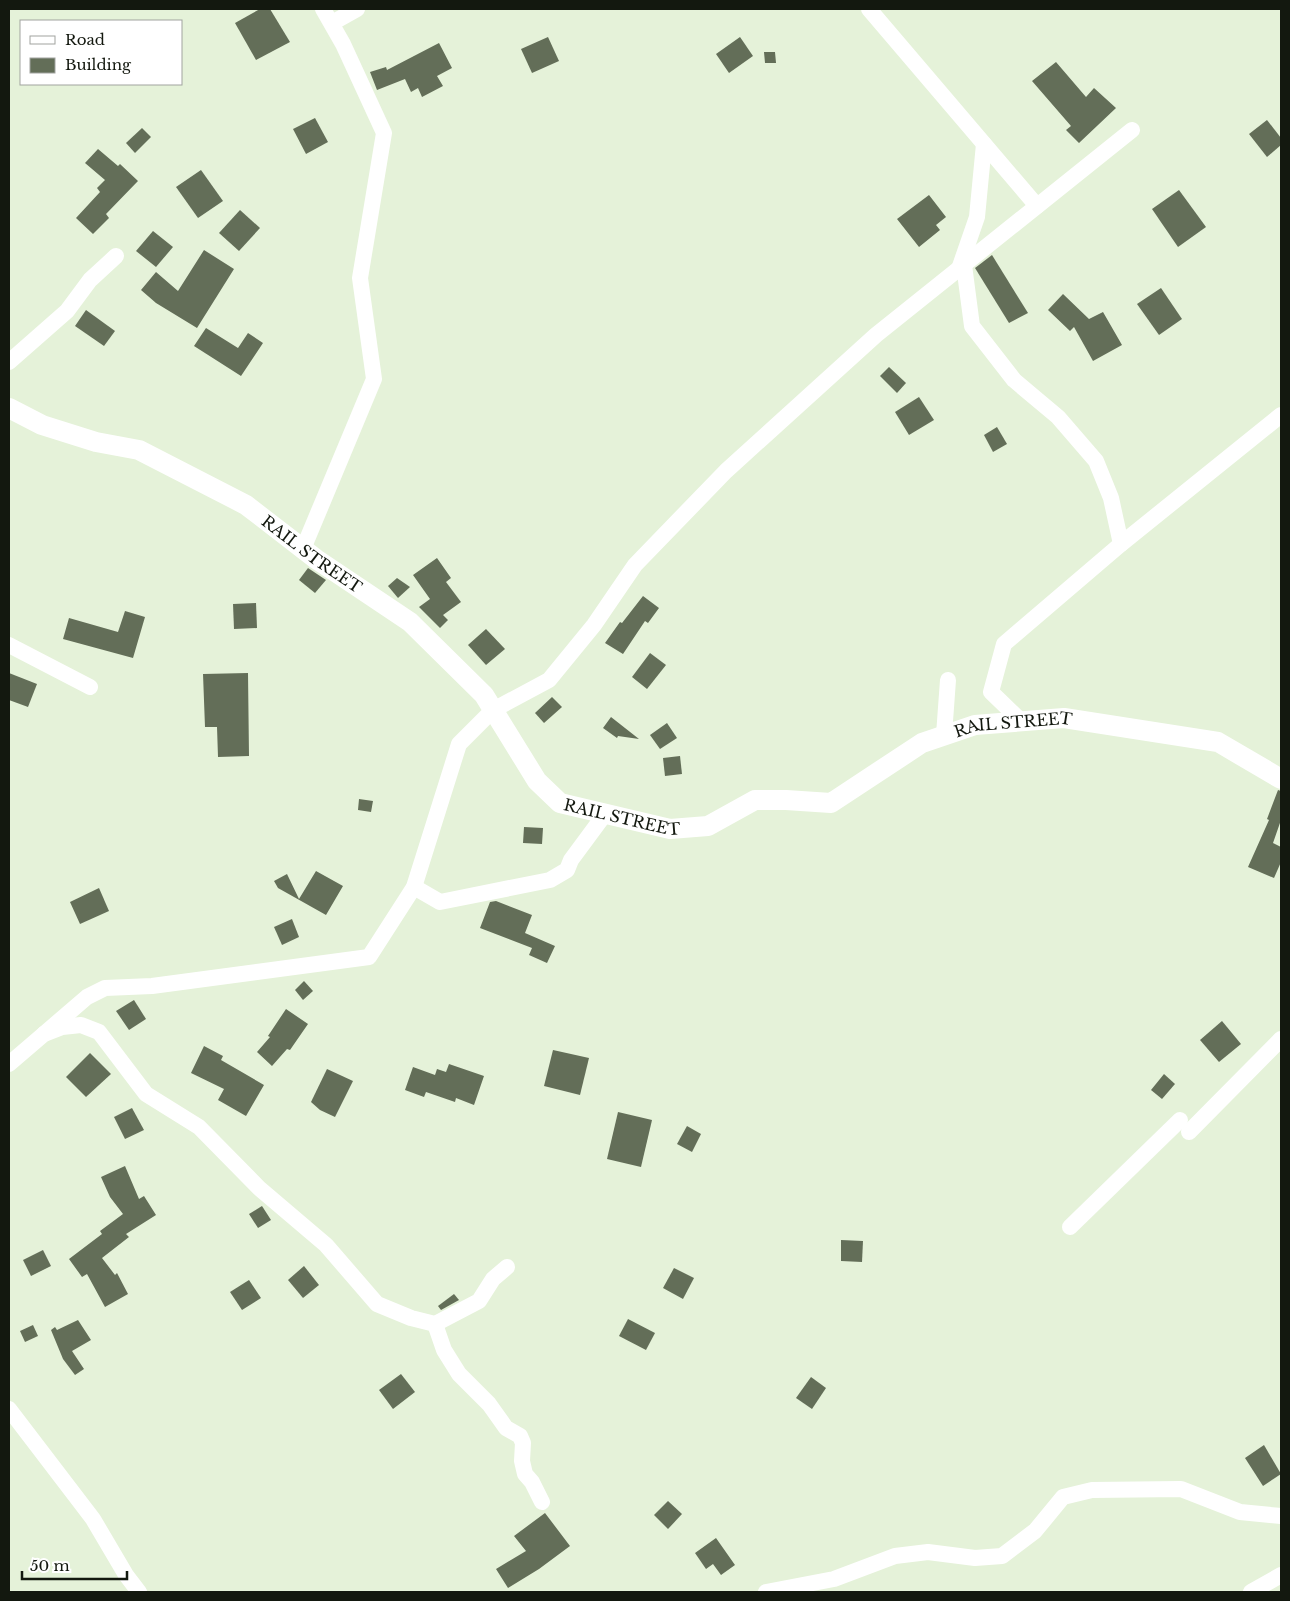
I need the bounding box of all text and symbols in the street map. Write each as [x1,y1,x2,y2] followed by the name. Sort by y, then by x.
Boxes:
[20,20,182,85] legend
[65,30,105,49] text: Road
[65,55,132,74] text: Building
[258,511,366,597] street label: RAIL STREET
[951,707,1074,741] street label: RAIL STREET
[562,794,681,839] street label: RAIL STREET
[22,1548,128,1580] scale bar
[30,1556,70,1575] text: 50 m

